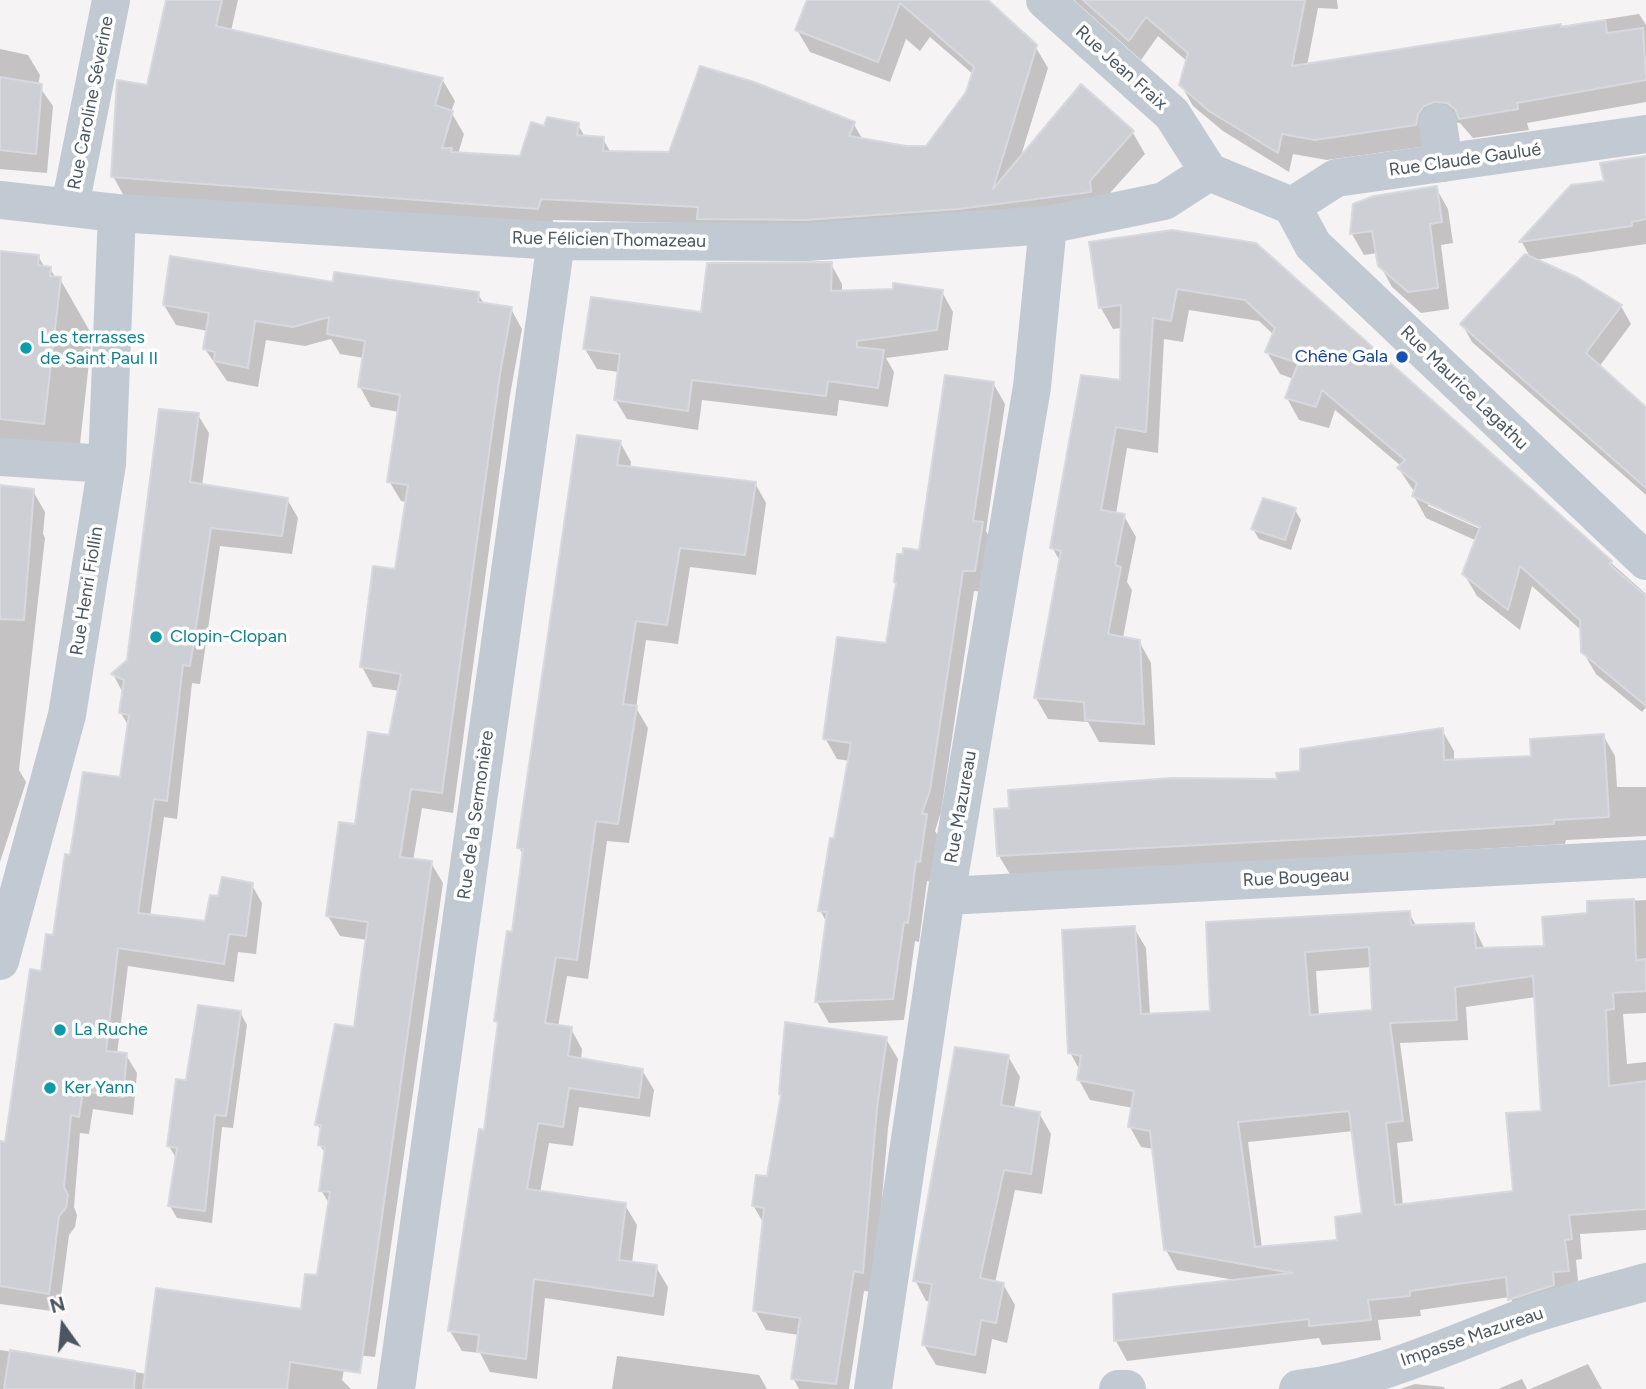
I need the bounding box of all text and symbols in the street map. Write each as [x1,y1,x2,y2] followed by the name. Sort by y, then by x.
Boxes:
[64,14,118,192] street label: Rue Caroline Séverine
[1071,21,1171,115] street label: Rue Jean Fraix
[1388,139,1542,181] street label: Rue Claude Gaulué
[512,228,706,252] street label: Rue Félicien Thomazeau
[1396,321,1532,455] street label: Rue Maurice Lagathu
[40,327,158,370] place label: Les terrasses de Saint Paul II
[18,340,34,356] marker: Les terrasses de Saint Paul II
[1295,346,1388,368] place label: Chêne Gala
[1394,349,1410,365] marker: Chêne Gala
[66,525,108,657] street label: Rue Henri Fiollin
[170,626,287,648] place label: Clopin-Clopan
[148,629,164,645] marker: Clopin-Clopan
[453,729,499,901] street label: Rue de la Sermonière
[940,749,982,865] street label: Rue Mazureau
[1242,864,1350,892] street label: Rue Bougeau
[74,1019,148,1041] place label: La Ruche
[52,1022,68,1038] marker: La Ruche
[64,1077,134,1099] place label: Ker Yann
[42,1080,58,1096] marker: Ker Yann
[28,1291,98,1361] north arrow
[47,1292,68,1318] text: N
[1398,1302,1546,1372] street label: Impasse Mazureau

